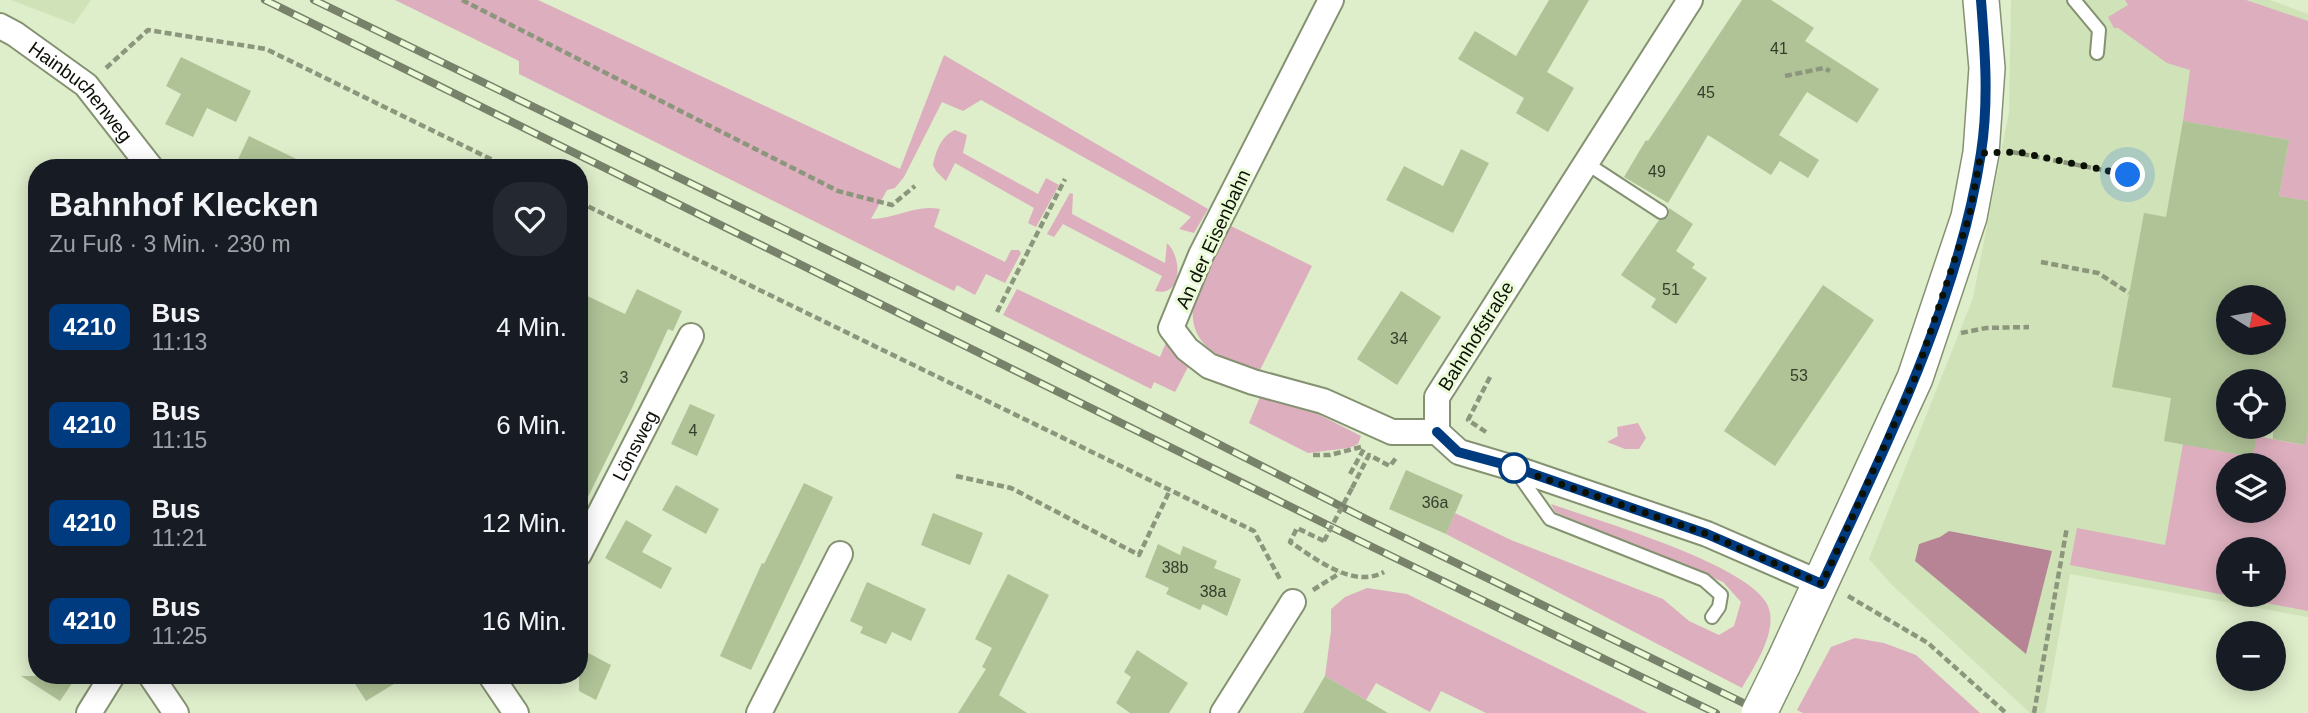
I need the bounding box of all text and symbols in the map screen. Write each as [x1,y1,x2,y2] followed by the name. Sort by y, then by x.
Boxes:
[25,37,137,146] street label: Hainbuchenweg
[1770,40,1788,57] house number: 41
[1697,84,1715,101] house number: 45
[2110,157,2145,192] your location
[1648,163,1666,180] house number: 49
[1172,166,1254,312] street label: An der Eisenbahn
[493,182,567,256] button: heart
[49,186,319,223] text: Bahnhof Klecken
[49,231,291,257] text: Zu Fuß · 3 Min. · 230 m
[1434,278,1518,394] street label: Bahnhofstraße
[1662,281,1680,298] house number: 51
[2216,285,2286,355] north arrow
[2216,285,2286,691] map controls
[151,298,201,328] text: Bus
[496,312,567,342] text: 4 Min.
[63,313,116,340] text: 4210
[151,329,207,355] text: 11:13
[1390,330,1408,347] house number: 34
[1790,367,1808,384] house number: 53
[620,369,629,386] house number: 3
[2216,369,2286,439] button: locate
[151,396,201,426] text: Bus
[608,407,661,484] street label: Lönsweg
[496,410,567,440] text: 6 Min.
[63,411,116,438] text: 4210
[689,422,698,439] house number: 4
[151,427,207,453] text: 11:15
[1499,453,1529,483] unlabelled marker
[2216,453,2286,523] button: layers
[151,494,201,524] text: Bus
[1422,494,1448,511] house number: 36a
[482,508,567,538] text: 12 Min.
[63,509,116,536] text: 4210
[151,525,207,551] text: 11:21
[2216,537,2286,607] button: +
[1162,559,1188,576] house number: 38b
[1200,583,1226,600] house number: 38a
[151,592,201,622] text: Bus
[482,606,567,636] text: 16 Min.
[63,607,116,634] text: 4210
[2216,621,2286,691] button: −
[151,623,207,649] text: 11:25

